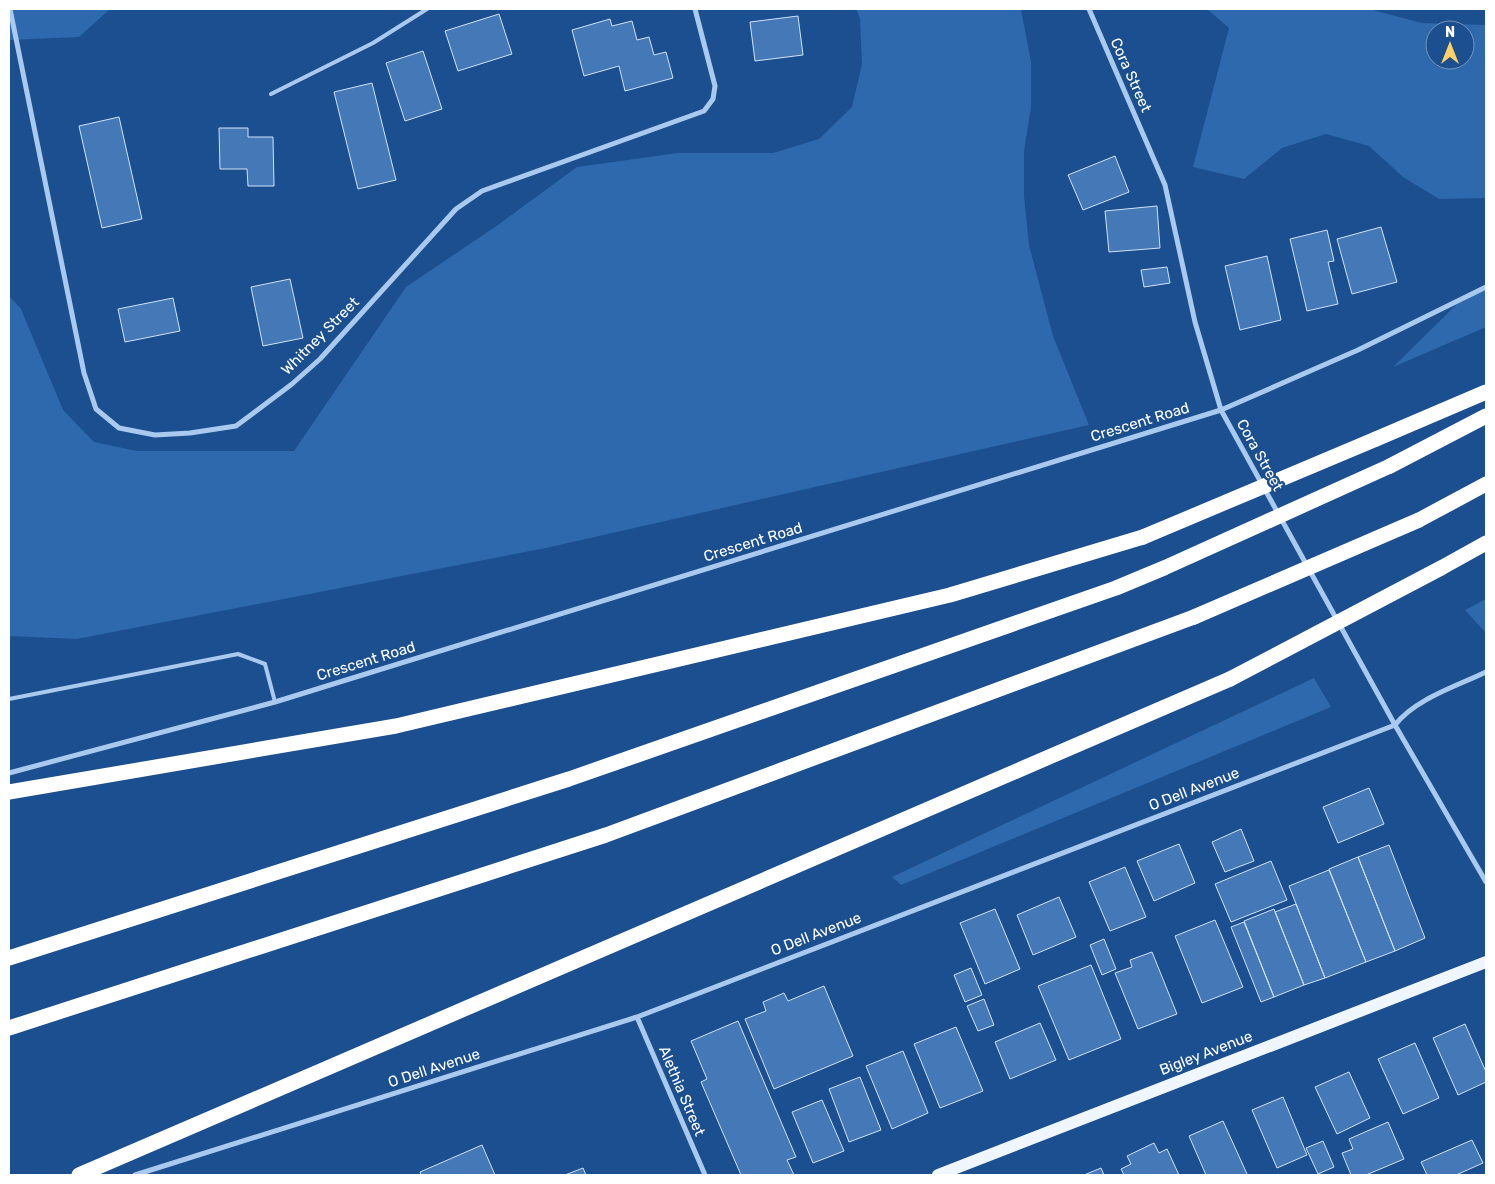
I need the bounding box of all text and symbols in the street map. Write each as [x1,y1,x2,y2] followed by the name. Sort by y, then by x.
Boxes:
[1425,20,1475,70] north arrow
[1445,24,1455,41] text: N
[1107,35,1155,115] street label: Cora Street
[277,293,363,379] street label: Whitney Street
[1088,398,1192,446] street label: Crescent Road
[1233,416,1287,494] street label: Cora Street
[701,518,805,566] street label: Crescent Road
[314,637,418,685] street label: Crescent Road
[1146,763,1242,815] street label: O Dell Avenue
[768,908,864,960] street label: O Dell Avenue
[1157,1027,1255,1079] street label: Bigley Avenue
[655,1043,709,1139] street label: Alethia Street
[386,1045,482,1091] street label: O Dell Avenue

